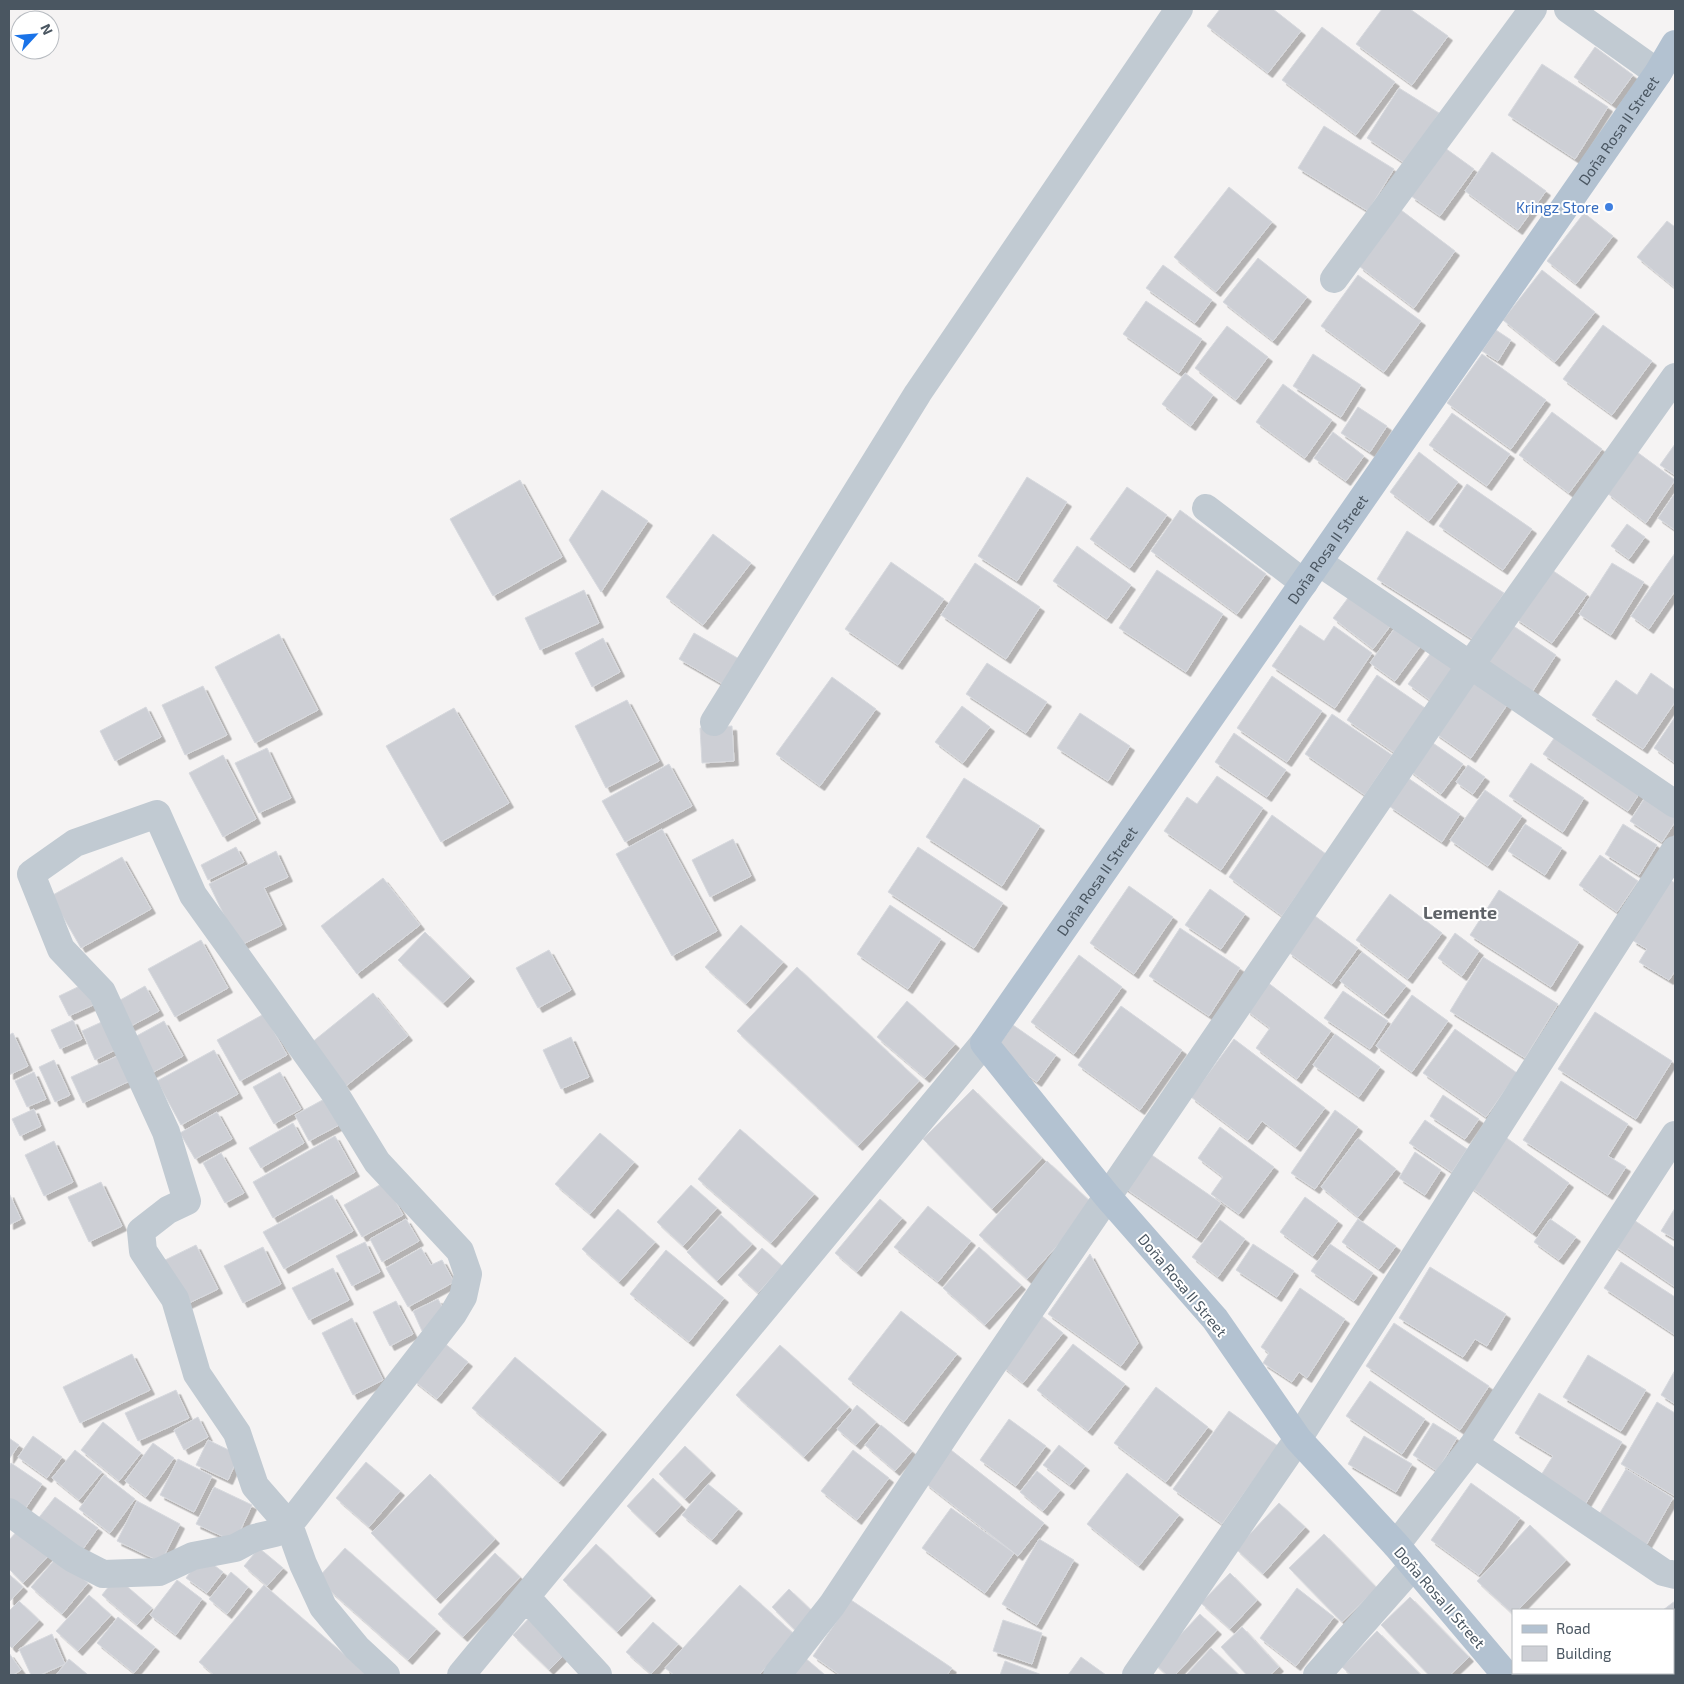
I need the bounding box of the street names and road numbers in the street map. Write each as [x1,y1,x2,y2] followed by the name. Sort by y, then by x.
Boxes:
[1574,72,1662,188] street label: Doña Rosa II Street
[1283,491,1371,607] street label: Doña Rosa II Street
[1053,823,1141,939] street label: Doña Rosa II Street
[1135,1230,1231,1340] street label: Doña Rosa II Street
[1391,1543,1489,1652] street label: Doña Rosa II Street

